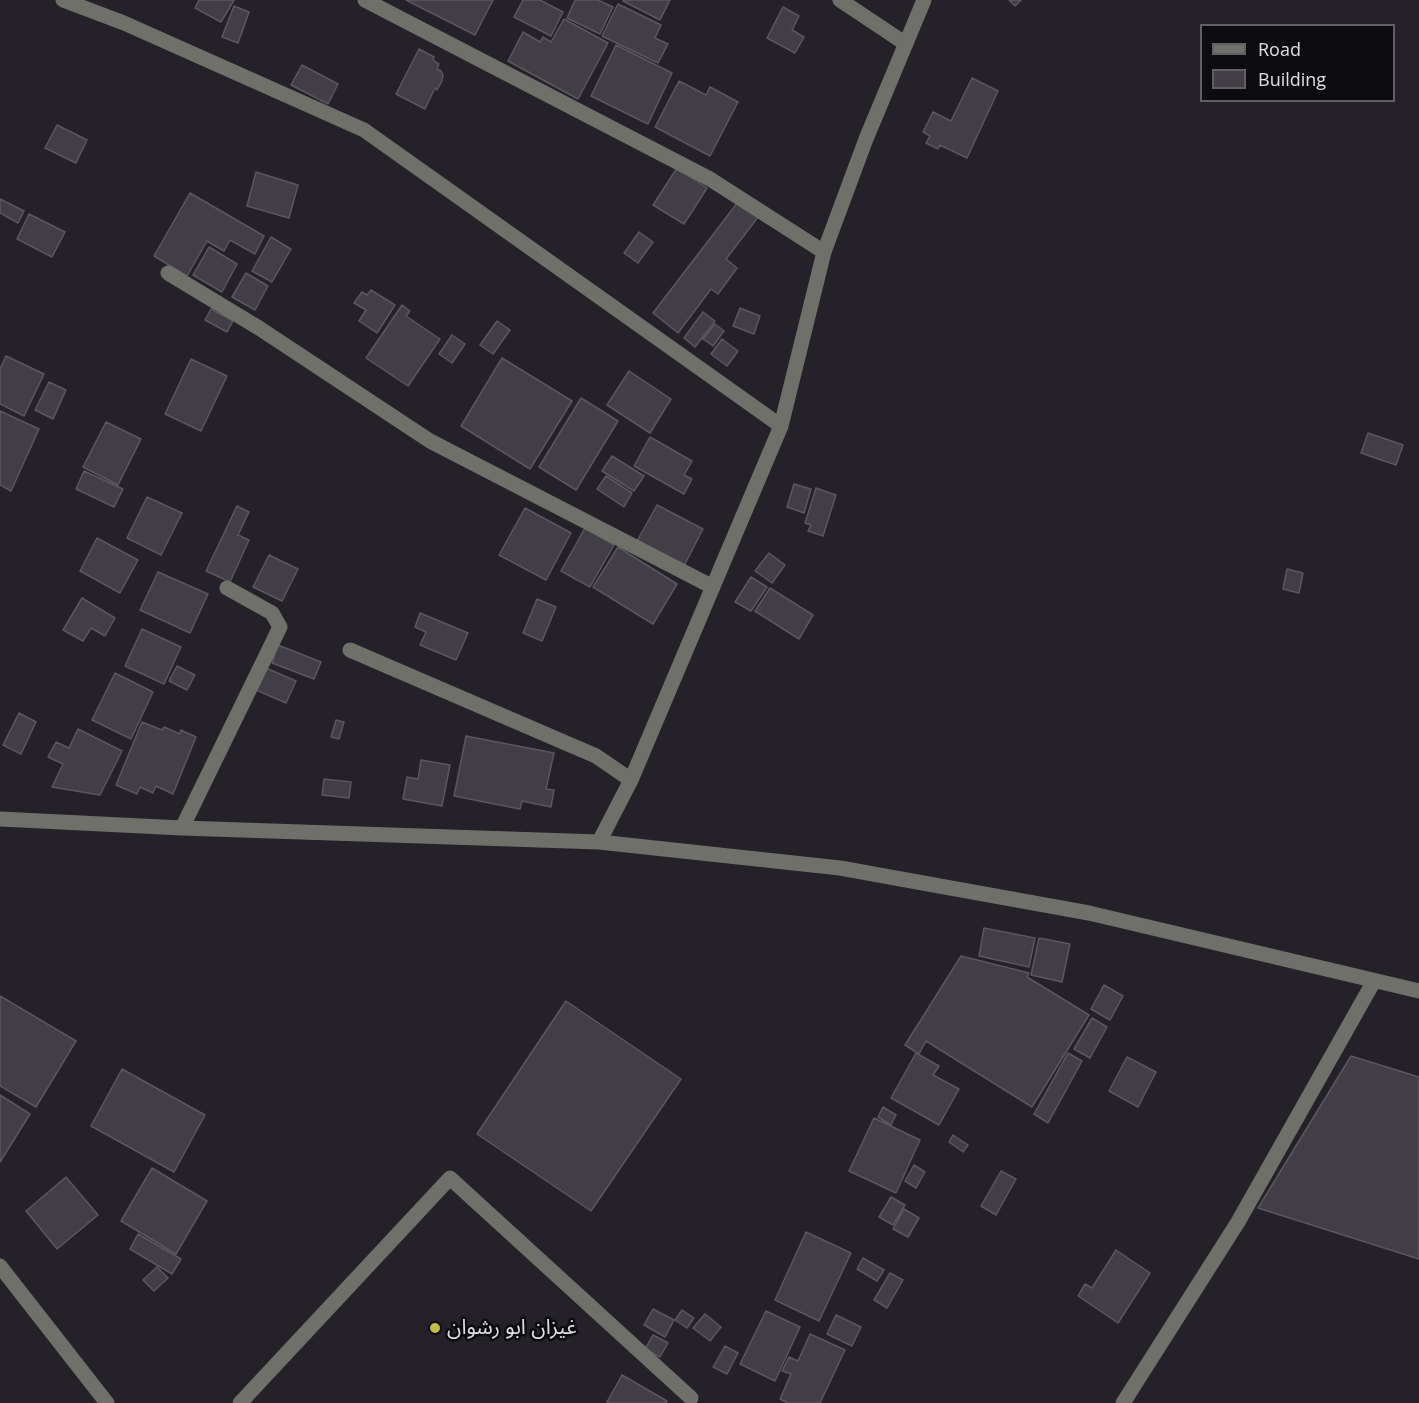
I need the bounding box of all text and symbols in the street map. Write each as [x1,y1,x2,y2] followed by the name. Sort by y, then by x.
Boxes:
[1200,24,1395,102] legend
[1258,37,1301,61] text: Road
[1258,67,1326,91] text: Building
[447,1315,577,1341] place label: غيزان ابو رشوان
[428,1321,442,1335] marker: غيزان ابو رشوان

